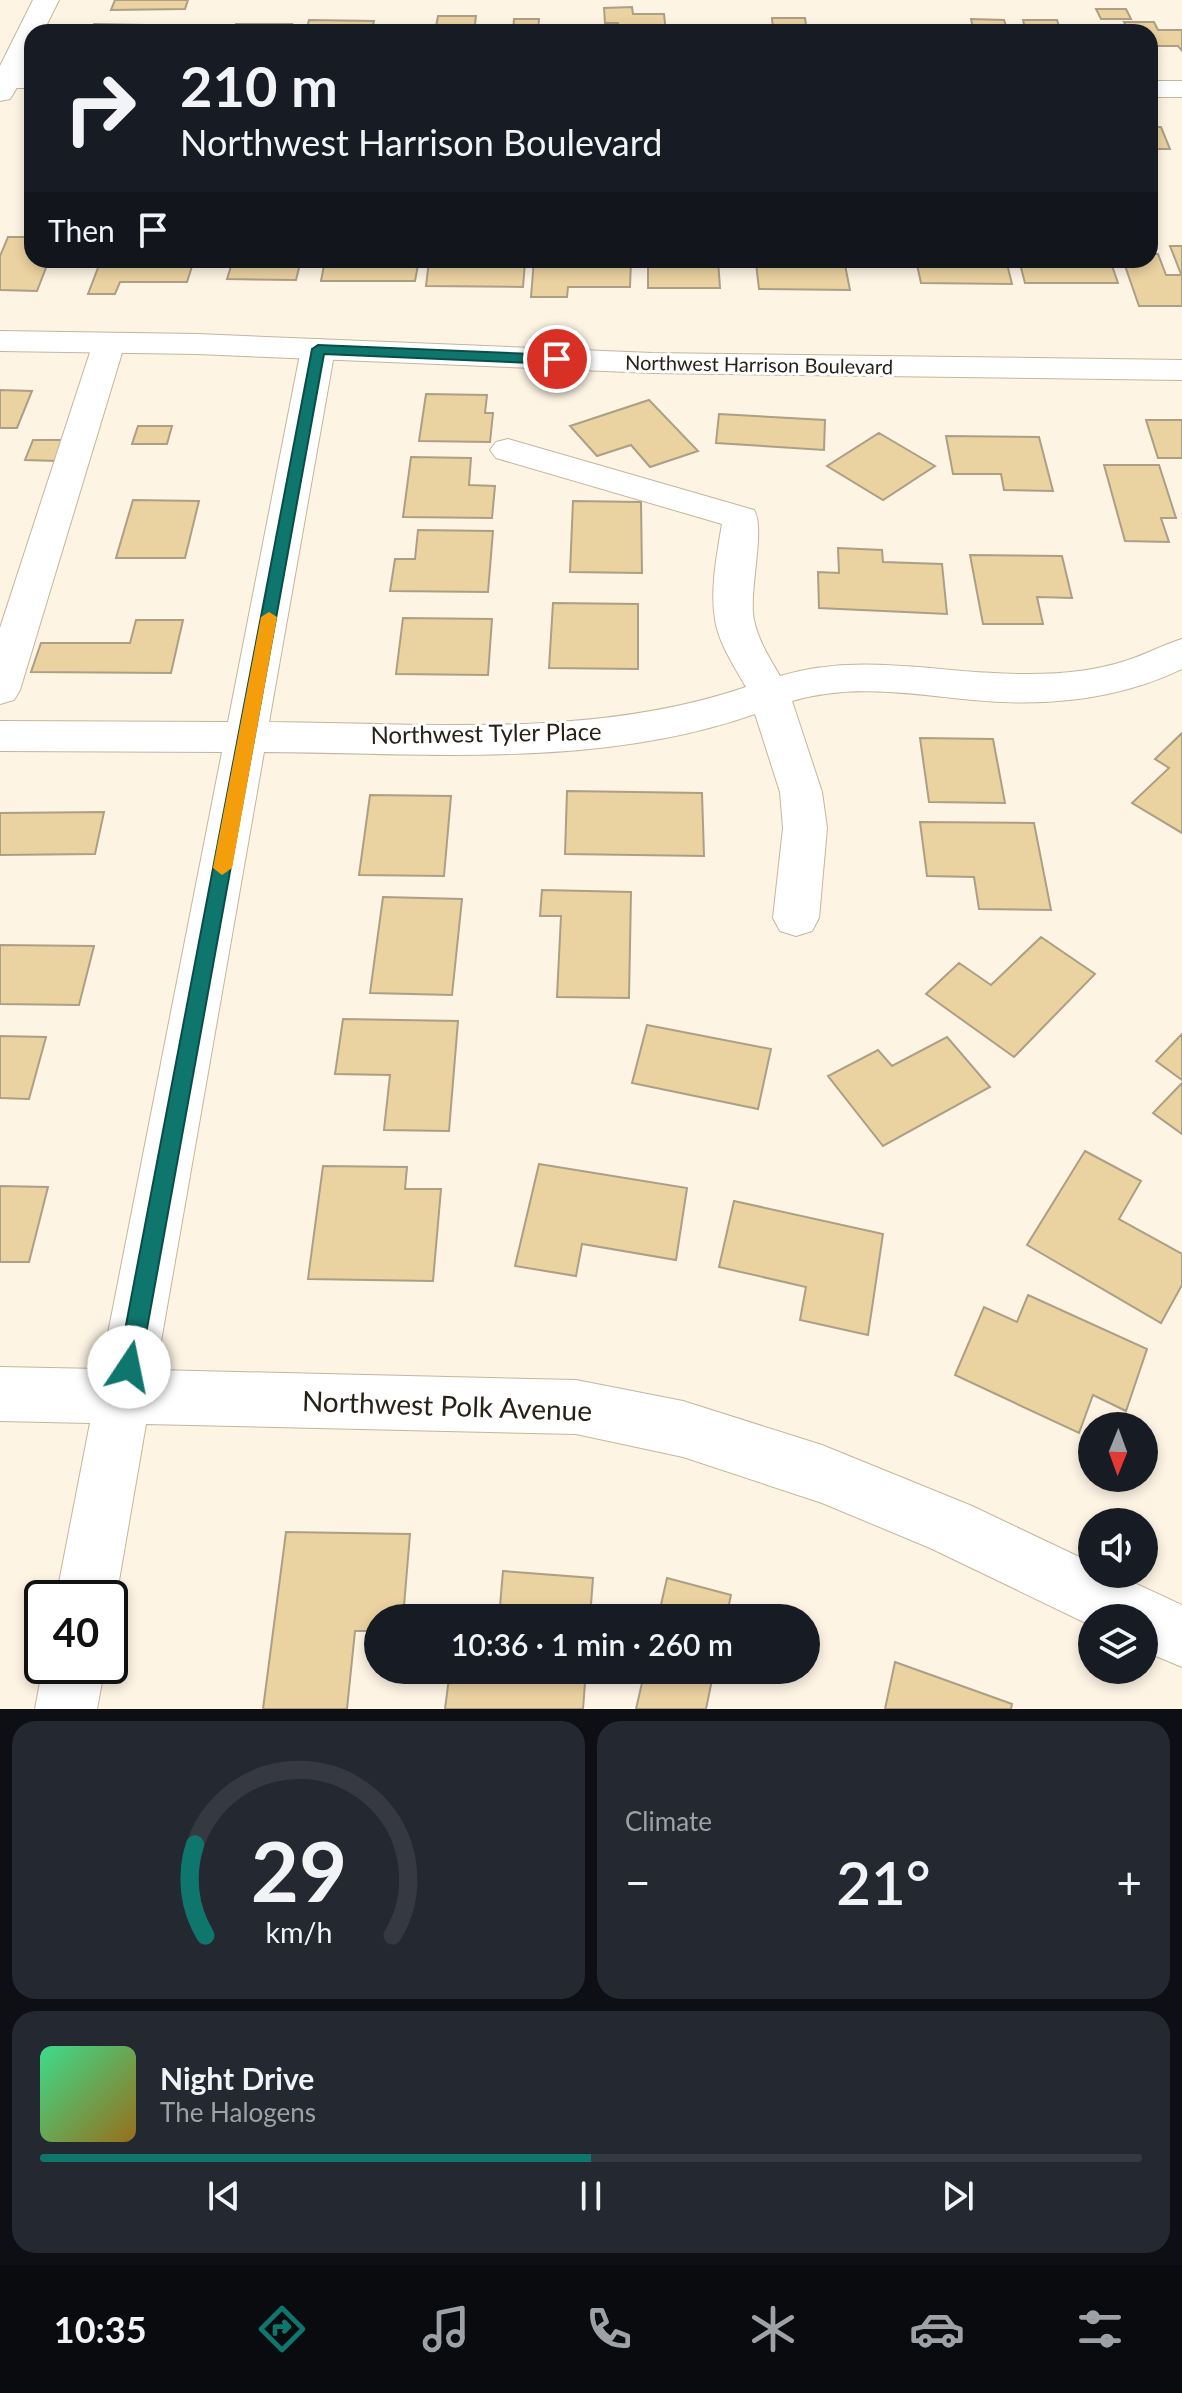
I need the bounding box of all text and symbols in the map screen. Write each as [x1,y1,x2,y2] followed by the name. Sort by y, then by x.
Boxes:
[180,52,338,119] text: 210 m
[48,56,152,160] icon: right
[180,120,662,164] text: Northwest Harrison Boulevard
[131,208,175,252] icon: arrive
[48,212,115,248] text: Then
[523,325,591,393] pin
[535,337,579,381] icon: arrive
[625,350,893,378] street label: Northwest Harrison Boulevard
[370,716,602,749] street label: Northwest Tyler Place
[87,1325,171,1409] position arrow
[301,1383,593,1427] street label: Northwest Polk Avenue
[1078,1412,1158,1492] north arrow
[1078,1412,1158,1684] map controls
[1078,1508,1158,1588] button: sound
[24,1580,128,1684] speed limit sign: 40
[1078,1604,1158,1684] button: layers
[451,1626,733,1662] text: 10:36 · 1 min · 260 m
[625,1805,712,1837] text: Climate
[250,1820,347,1920] text: 29
[836,1846,931,1918] text: 21°
[625,1856,651,1908] text: −
[1116,1856,1142,1908] text: +
[265,1915,332,1949] text: km/h
[160,2060,314,2096] text: Night Drive
[160,2096,316,2128] text: The Halogens
[202,2174,246,2218] icon: previous
[569,2174,613,2218] icon: pause
[936,2174,980,2218] icon: next
[254,2301,310,2357] icon: directions
[418,2301,474,2357] icon: music
[581,2301,637,2357] icon: phone
[745,2301,801,2357] icon: climate
[909,2301,965,2357] icon: car
[1072,2301,1128,2357] icon: filters
[54,2307,147,2351] text: 10:35

